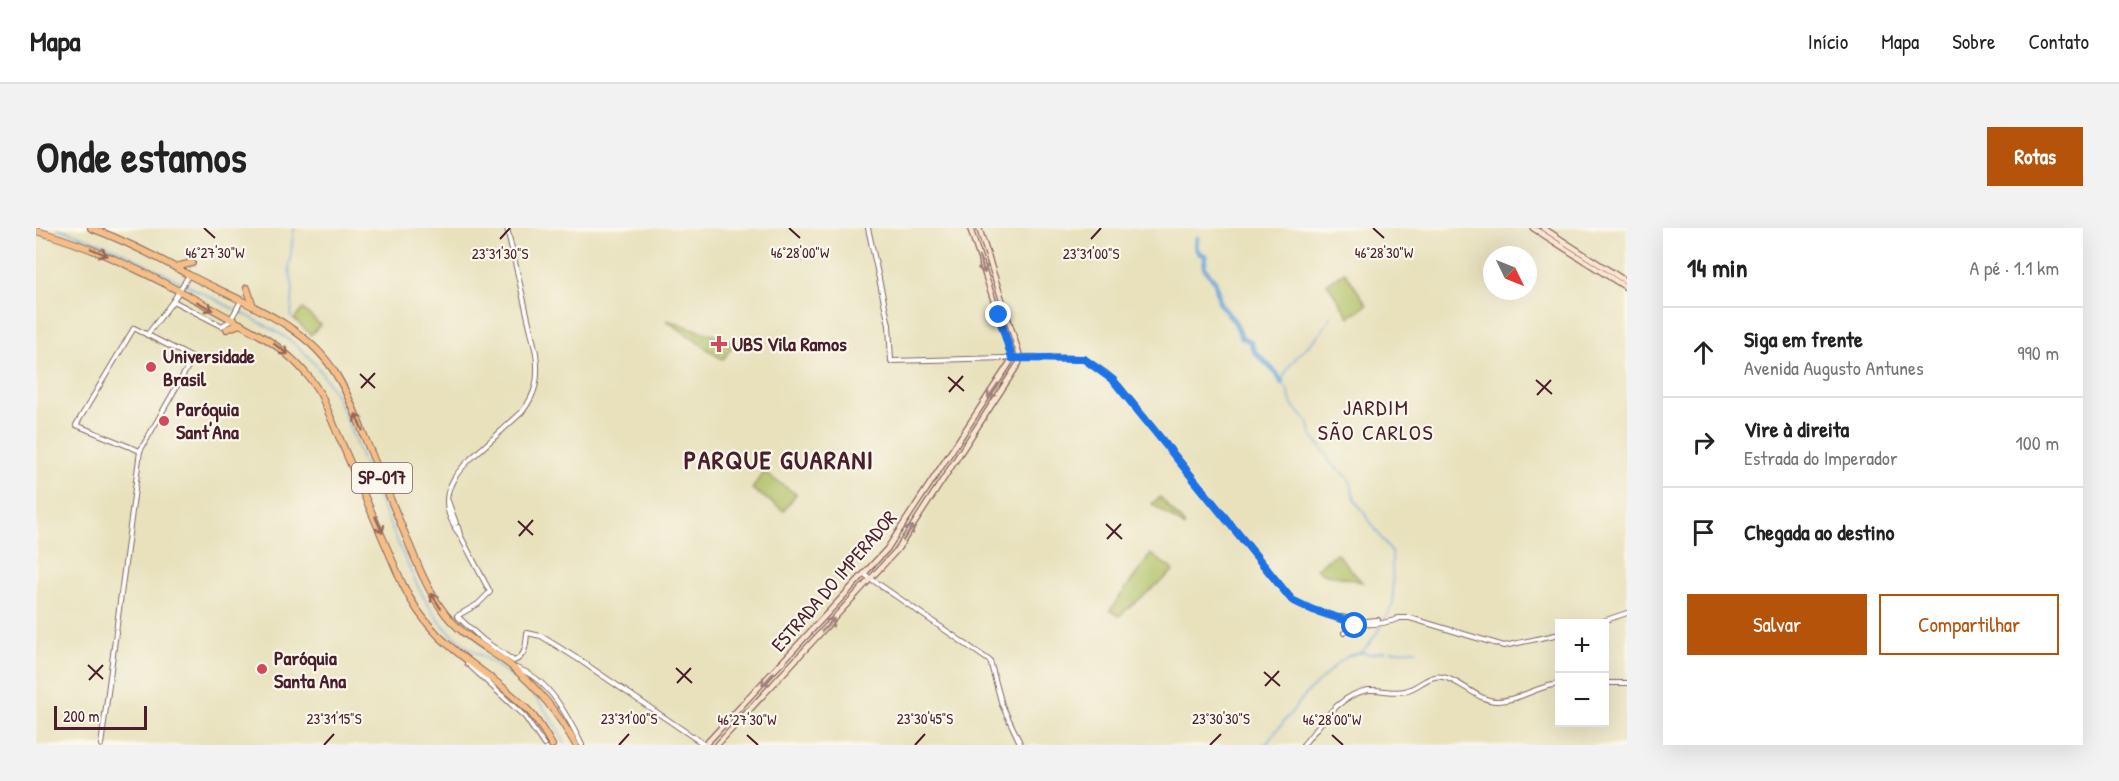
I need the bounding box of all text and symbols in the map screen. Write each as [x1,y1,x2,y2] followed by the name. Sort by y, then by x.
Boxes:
[30,22,81,60] text: Mapa
[1808,27,1848,56] text: Início
[1881,27,1919,56] text: Mapa
[1952,27,1995,56] text: Sobre
[2028,27,2089,56] text: Contato
[1987,127,2083,186] button: Rotas
[36,128,247,185] text: Onde estamos
[185,242,245,263] text: 46°27'30"W
[771,242,830,263] text: 46°28'00"W
[1355,242,1414,263] text: 46°28'30"W
[472,243,528,264] text: 23°31'30"S
[1063,243,1119,264] text: 23°31'00"S
[1483,246,1537,300] north arrow
[89,247,107,258] one-way arrow
[1687,250,1747,285] text: 14 min
[1970,254,2059,281] text: A pé · 1.1 km
[977,255,988,274] one-way arrow
[196,300,213,312] one-way arrow
[985,301,1011,327] route end
[1744,324,1863,354] text: Siga em frente
[732,330,847,357] place label: UBS Vila Ramos
[710,335,728,353] marker: UBS Vila Ramos
[1687,336,1720,369] icon: ahead
[2017,339,2059,366] text: 990 m
[163,342,255,392] place label: Universidade Brasil
[273,343,289,356] one-way arrow
[1744,354,1924,381] text: Avenida Augusto Antunes
[144,360,158,374] marker: Universidade Brasil
[986,382,999,399] one-way arrow
[1318,392,1434,447] district label: JARDIM SÃO CARLOS
[176,395,239,445] place label: Paróquia Sant'Ana
[353,413,364,432] one-way arrow
[157,414,171,428] marker: Paróquia Sant'Ana
[1744,414,1849,444] text: Vire à direita
[1687,426,1720,459] icon: right
[2016,429,2059,456] text: 100 m
[684,442,874,477] district label: PARQUE GUARANI
[1744,444,1898,471] text: Estrada do Imperador
[352,463,412,493] road number: SP-017
[765,504,902,657] street label: ESTRADA DO IMPERADOR
[373,516,385,534] one-way arrow
[1687,516,1720,549] icon: arrive
[1744,517,1894,547] text: Chegada ao destino
[902,526,914,542] one-way arrow
[430,593,442,610] one-way arrow
[1687,594,1867,655] button: Salvar
[1879,594,2059,655] button: Compartilhar
[1341,612,1367,638] route start
[821,618,835,633] one-way arrow
[1555,619,1609,727] map controls
[1555,619,1609,673] button: +
[274,644,346,694] place label: Paróquia Santa Ana
[255,662,269,676] marker: Paróquia Santa Ana
[761,671,775,686] one-way arrow
[1555,673,1609,727] button: −
[54,703,147,730] scale bar
[63,705,99,727] text: 200 m
[306,708,362,729] text: 23°31'15"S
[601,708,657,729] text: 23°31'00"S
[897,708,953,729] text: 23°30'45"S
[1192,708,1250,729] text: 23°30'30"S
[717,709,777,730] text: 46°27'30"W
[1303,709,1362,730] text: 46°28'00"W

